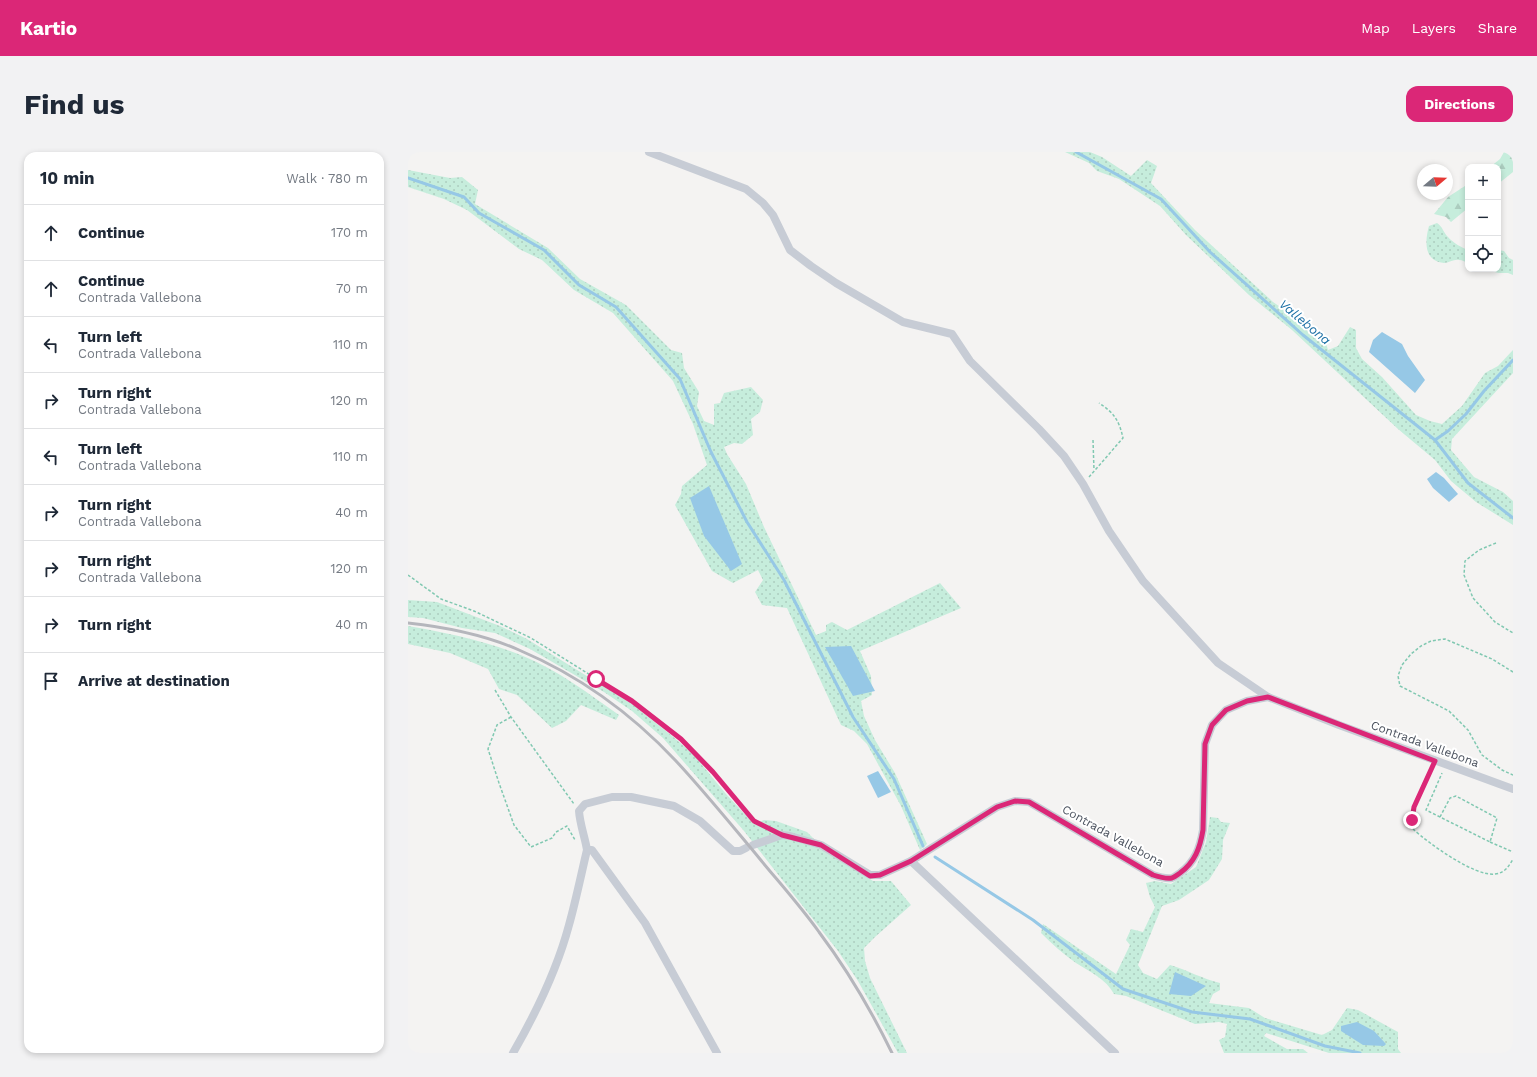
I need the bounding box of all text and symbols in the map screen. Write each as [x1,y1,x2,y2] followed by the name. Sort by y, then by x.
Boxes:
[20,17,77,40] text: Kartio
[1361,20,1390,36] text: Map
[1412,20,1456,36] text: Layers
[1478,20,1517,36] text: Share
[1406,86,1513,122] button: Directions
[24,88,124,121] text: Find us
[1417,164,1453,200] north arrow
[1465,164,1501,272] map controls
[1465,164,1501,200] button: +
[40,168,95,188] text: 10 min
[286,171,368,186] text: Walk · 780 m
[1465,200,1501,236] button: −
[40,222,62,244] icon: ahead
[78,224,145,242] text: Continue
[331,225,368,240] text: 170 m
[1465,236,1501,272] button: locate
[78,272,145,290] text: Continue
[40,278,62,300] icon: ahead
[336,281,368,296] text: 70 m
[78,290,202,305] text: Contrada Vallebona
[1276,296,1334,348] water label: Vallebona
[78,328,142,346] text: Turn left
[40,334,62,356] icon: left
[333,337,368,352] text: 110 m
[78,346,202,361] text: Contrada Vallebona
[78,384,151,402] text: Turn right
[40,390,62,412] icon: right
[330,393,368,408] text: 120 m
[78,402,202,417] text: Contrada Vallebona
[78,440,142,458] text: Turn left
[40,446,62,468] icon: left
[333,449,368,464] text: 110 m
[78,458,202,473] text: Contrada Vallebona
[78,496,151,514] text: Turn right
[40,502,62,524] icon: right
[335,505,368,520] text: 40 m
[78,514,202,529] text: Contrada Vallebona
[78,552,151,570] text: Turn right
[40,558,62,580] icon: right
[330,561,368,576] text: 120 m
[78,570,202,585] text: Contrada Vallebona
[40,614,62,636] icon: right
[78,616,151,634] text: Turn right
[335,617,368,632] text: 40 m
[40,670,62,692] icon: arrive
[587,670,605,688] route start
[78,672,230,690] text: Arrive at destination
[1369,718,1481,770] street label: Contrada Vallebona
[1060,802,1166,870] street label: Contrada Vallebona
[1403,811,1421,829] route end

